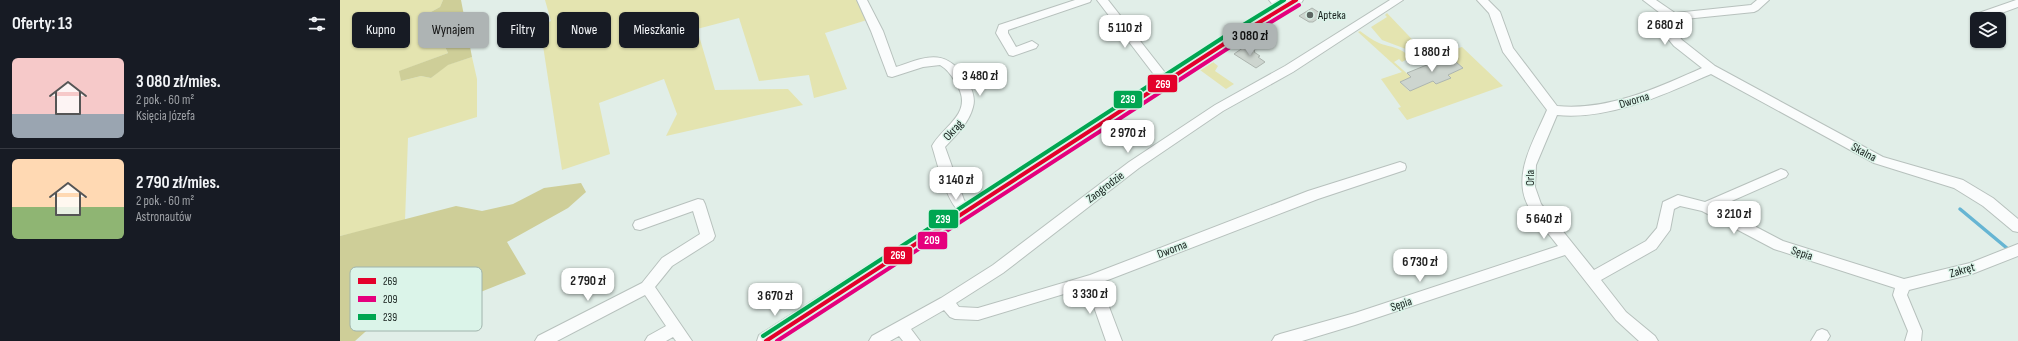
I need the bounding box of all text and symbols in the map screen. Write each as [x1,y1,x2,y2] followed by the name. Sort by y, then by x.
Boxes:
[1317,8,1346,23] place label: Apteka
[1305,10,1315,20] marker: Apteka
[352,12,410,48] chip: Kupno
[418,12,489,48] chip: Wynajem
[497,12,549,48] chip: Filtry
[557,12,611,48] chip: Nowe
[619,12,699,48] chip: Mieszkanie
[1624,12,1706,46] pin: 2 680 zł
[1970,12,2006,48] map controls
[1970,12,2006,48] button: layers
[306,13,328,35] icon: filters
[12,14,72,34] text: Oferty: 13
[1084,15,1166,49] pin: 5 110 zł
[1647,17,1683,33] text: 2 680 zł
[1108,20,1142,36] text: 5 110 zł
[1209,23,1291,57] pin: 3 080 zł
[1232,28,1268,44] text: 3 080 zł
[1391,39,1473,73] pin: 1 880 zł
[1414,44,1450,60] text: 1 880 zł
[939,63,1021,97] pin: 3 480 zł
[962,68,998,84] text: 3 480 zł
[136,72,221,92] text: 3 080 zł/mies.
[44,74,92,122] icon: home
[1147,74,1178,93] line badge: 269
[1155,78,1171,91] text: 269
[1617,89,1651,112] street label: Dworna
[1113,90,1143,109] line badge: 239
[136,92,194,108] text: 2 pok. · 60 m²
[1121,93,1135,106] text: 239
[136,108,195,124] text: Księcia Józefa
[940,117,967,144] street label: Okrąg
[1087,120,1169,154] pin: 2 970 zł
[1110,125,1146,141] text: 2 970 zł
[1849,140,1879,165] street label: Skalna
[915,167,997,201] pin: 3 140 zł
[1083,168,1127,207] street label: Zaogrodzie
[1523,170,1538,186] street label: Orla
[938,172,974,188] text: 3 140 zł
[136,173,220,193] text: 2 790 zł/mies.
[44,175,92,223] icon: home
[136,193,194,209] text: 2 pok. · 60 m²
[1693,201,1775,235] pin: 3 210 zł
[1503,206,1585,240] pin: 5 640 zł
[1717,206,1751,222] text: 3 210 zł
[136,209,192,225] text: Astronautów
[928,209,959,229] line badge: 239
[1526,211,1562,227] text: 5 640 zł
[936,213,950,226] text: 239
[917,231,948,250] line badge: 209
[924,234,940,247] text: 209
[1155,237,1190,262] street label: Dworna
[1789,243,1815,264] street label: Sępia
[883,246,913,265] line badge: 269
[890,249,906,262] text: 269
[1379,249,1461,283] pin: 6 730 zł
[1402,254,1438,270] text: 6 730 zł
[1948,260,1977,281] street label: Zakręt
[350,267,482,331] legend
[547,268,629,302] pin: 2 790 zł
[570,273,606,289] text: 2 790 zł
[383,275,397,288] text: 269
[1049,281,1131,315] pin: 3 330 zł
[734,283,816,317] pin: 3 670 zł
[1072,286,1108,302] text: 3 330 zł
[757,288,793,304] text: 3 670 zł
[383,293,397,306] text: 209
[1388,294,1414,315] street label: Sępia
[383,311,397,324] text: 239

